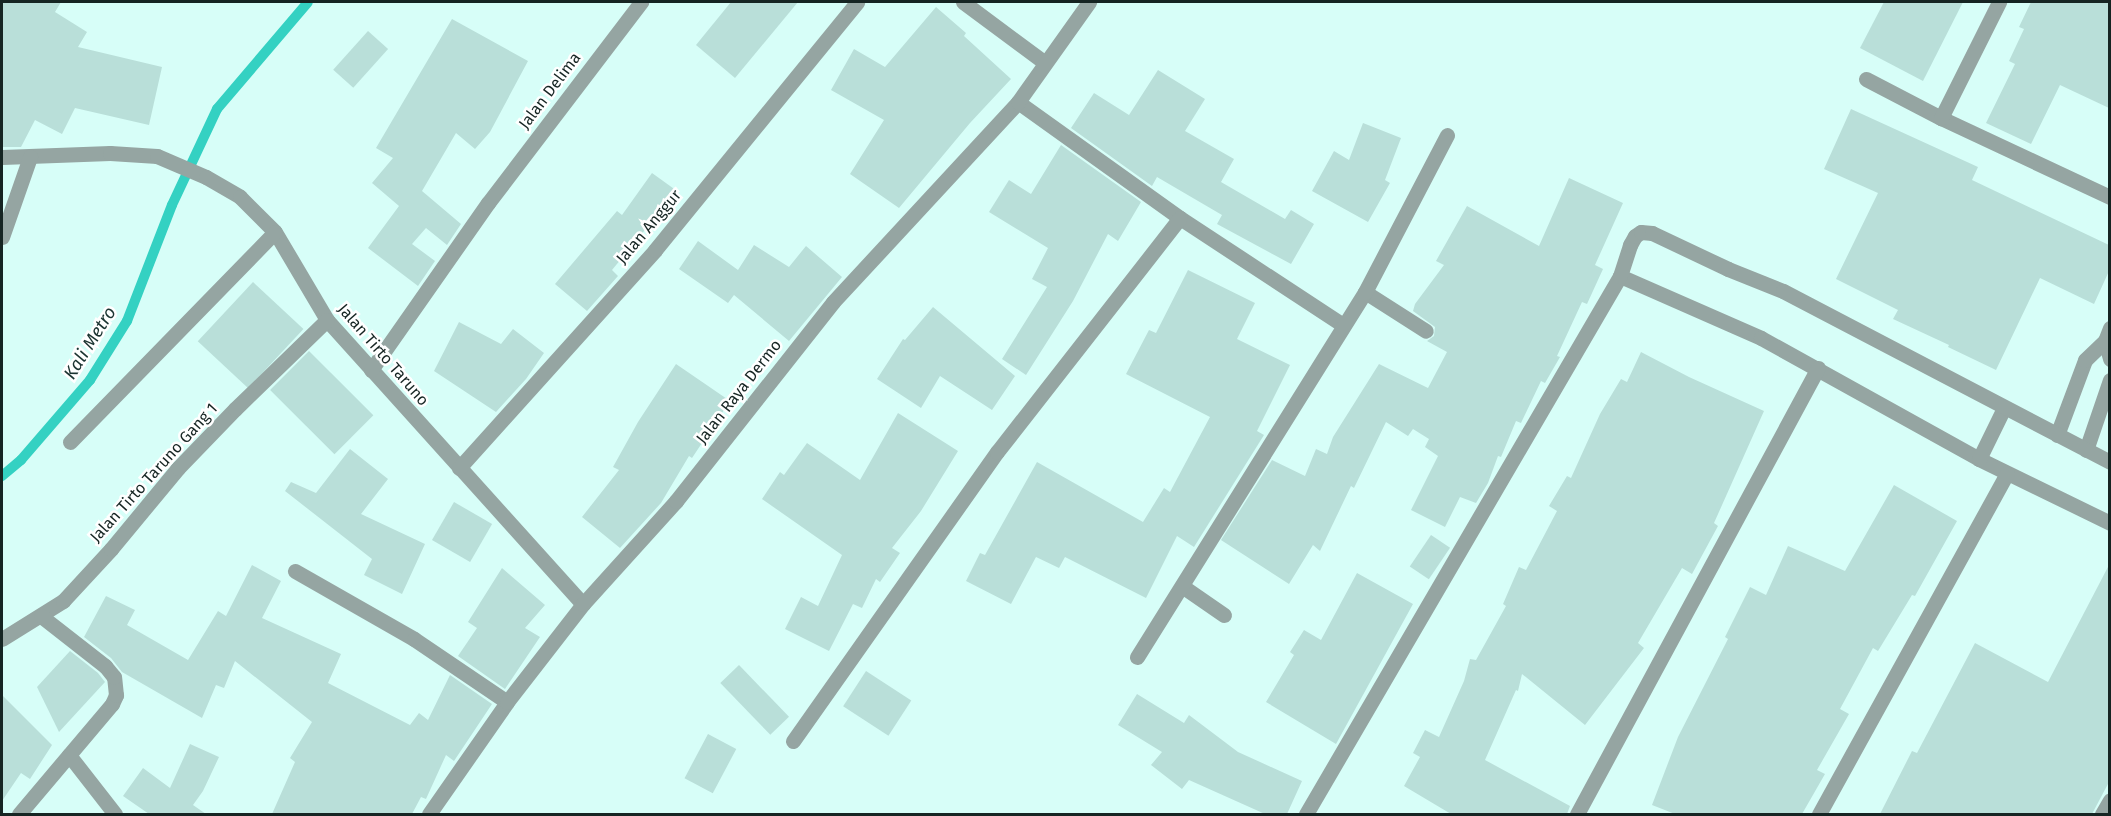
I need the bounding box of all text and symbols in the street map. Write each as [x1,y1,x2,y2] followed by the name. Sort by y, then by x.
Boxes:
[515,49,585,133] street label: Jalan Delima
[612,186,686,268] street label: Jalan Anggur
[333,300,433,410] street label: Jalan Tirto Taruno
[59,303,121,383] water label: Kali Metro
[692,336,786,448] street label: Jalan Raya Dermo
[86,399,222,547] street label: Jalan Tirto Taruno Gang 1

